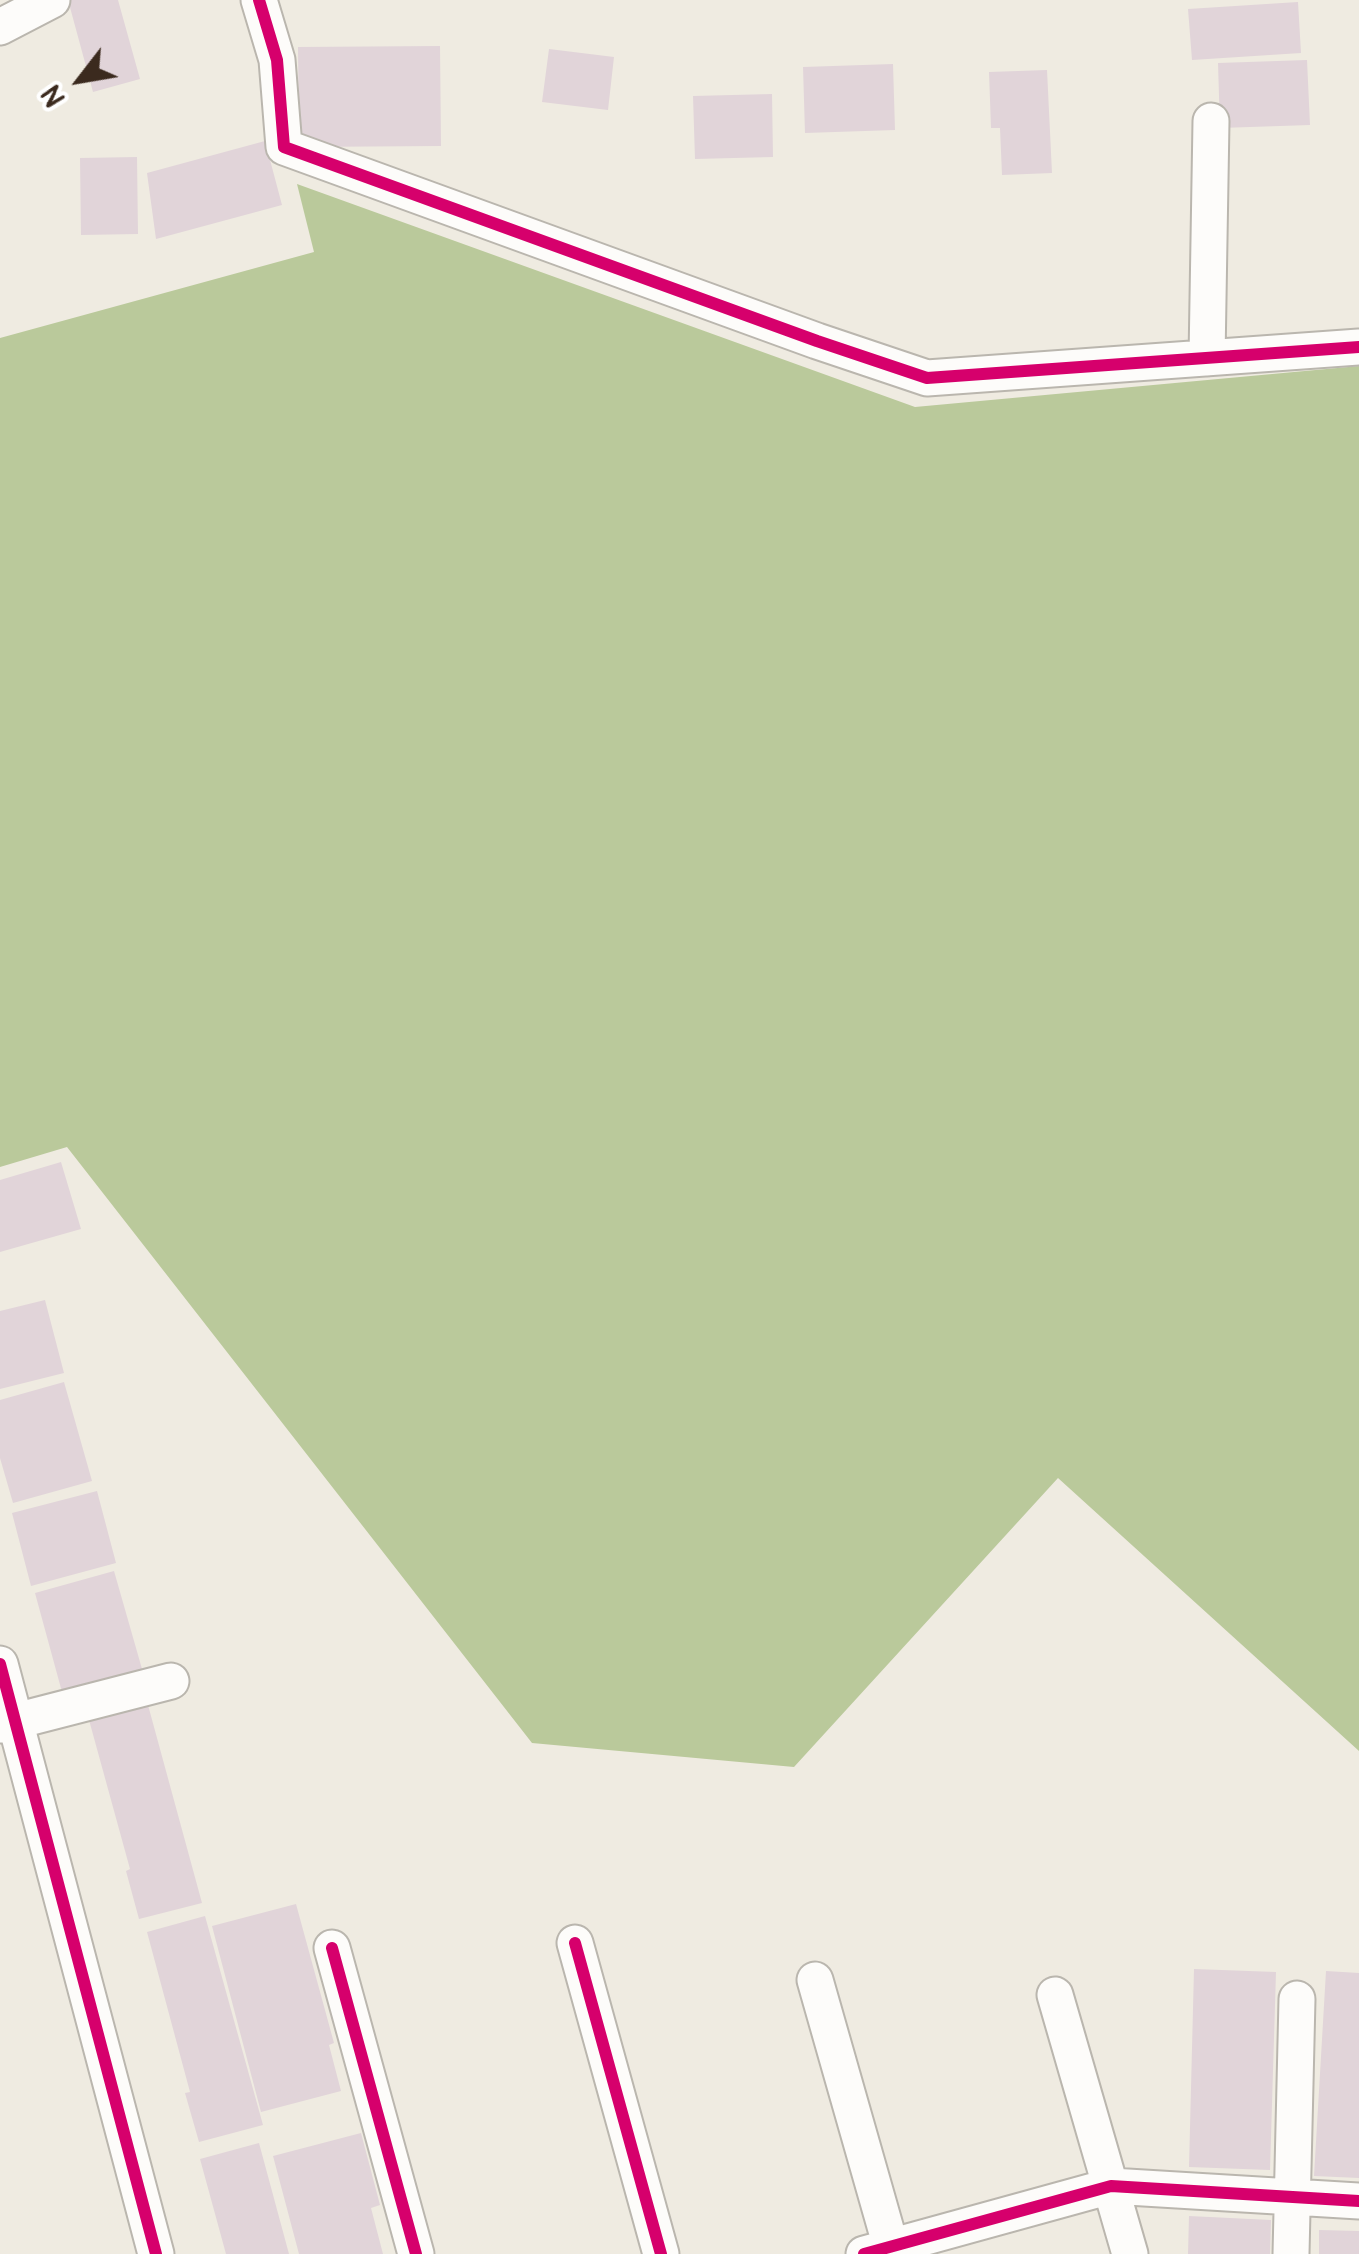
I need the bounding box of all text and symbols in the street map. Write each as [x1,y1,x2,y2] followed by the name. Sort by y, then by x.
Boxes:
[30,30,130,130] north arrow
[34,79,74,113] text: N

